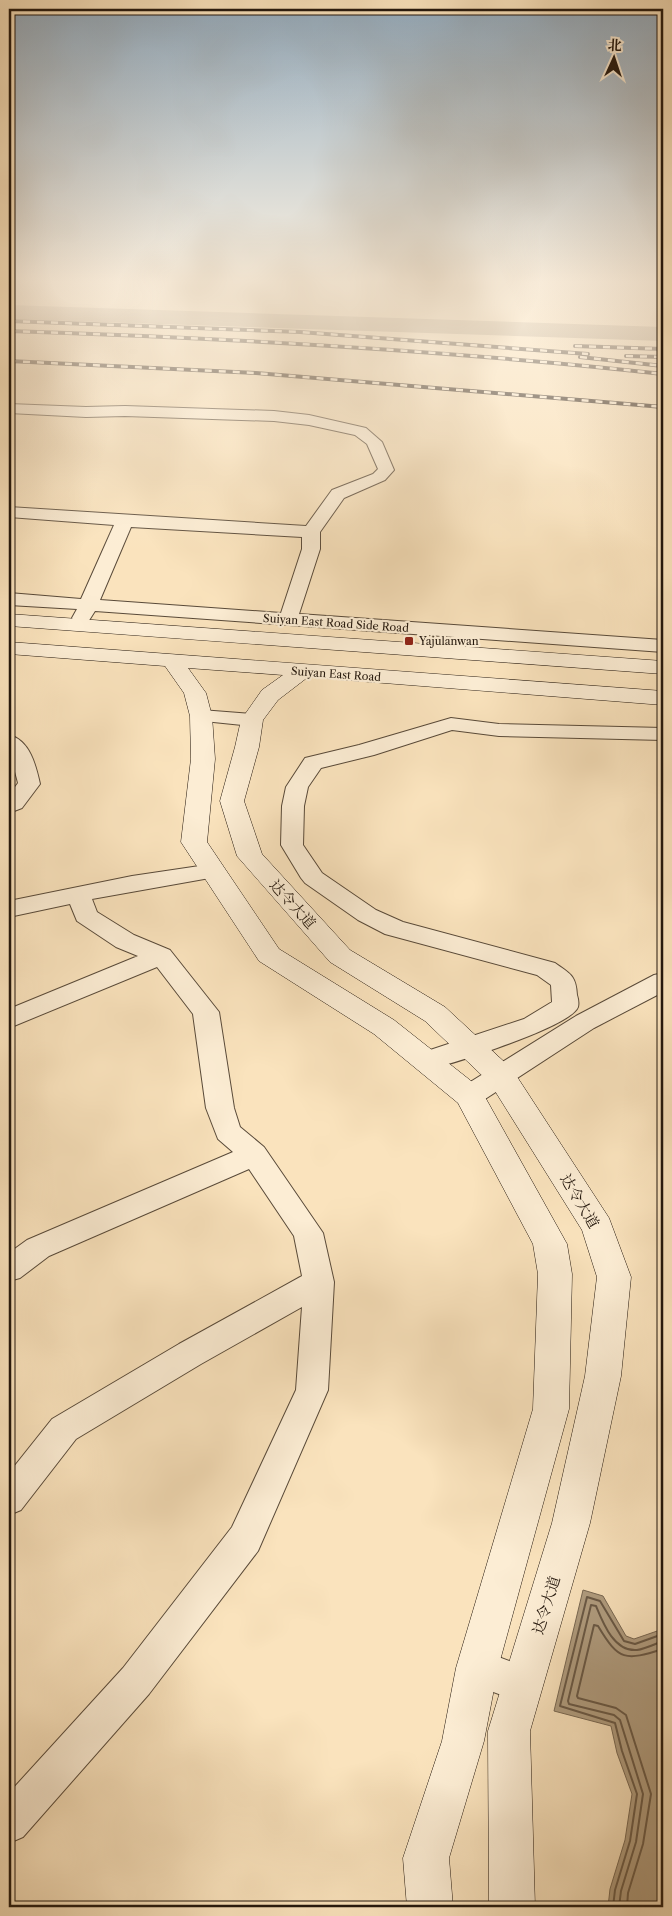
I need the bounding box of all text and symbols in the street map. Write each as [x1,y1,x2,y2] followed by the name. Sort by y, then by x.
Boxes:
[590,32,640,82] north arrow
[607,36,622,54] text: 北
[263,611,410,635] street label: Suiyan East Road Side Road
[418,634,479,648] place label: Yajulanwan
[403,635,415,647] marker: Yajulanwan
[291,664,382,684] street label: Suiyan East Road
[266,875,320,933] street label: 达令大道
[556,1170,604,1232] street label: 达令大道
[528,1574,564,1636] street label: 达令大道

